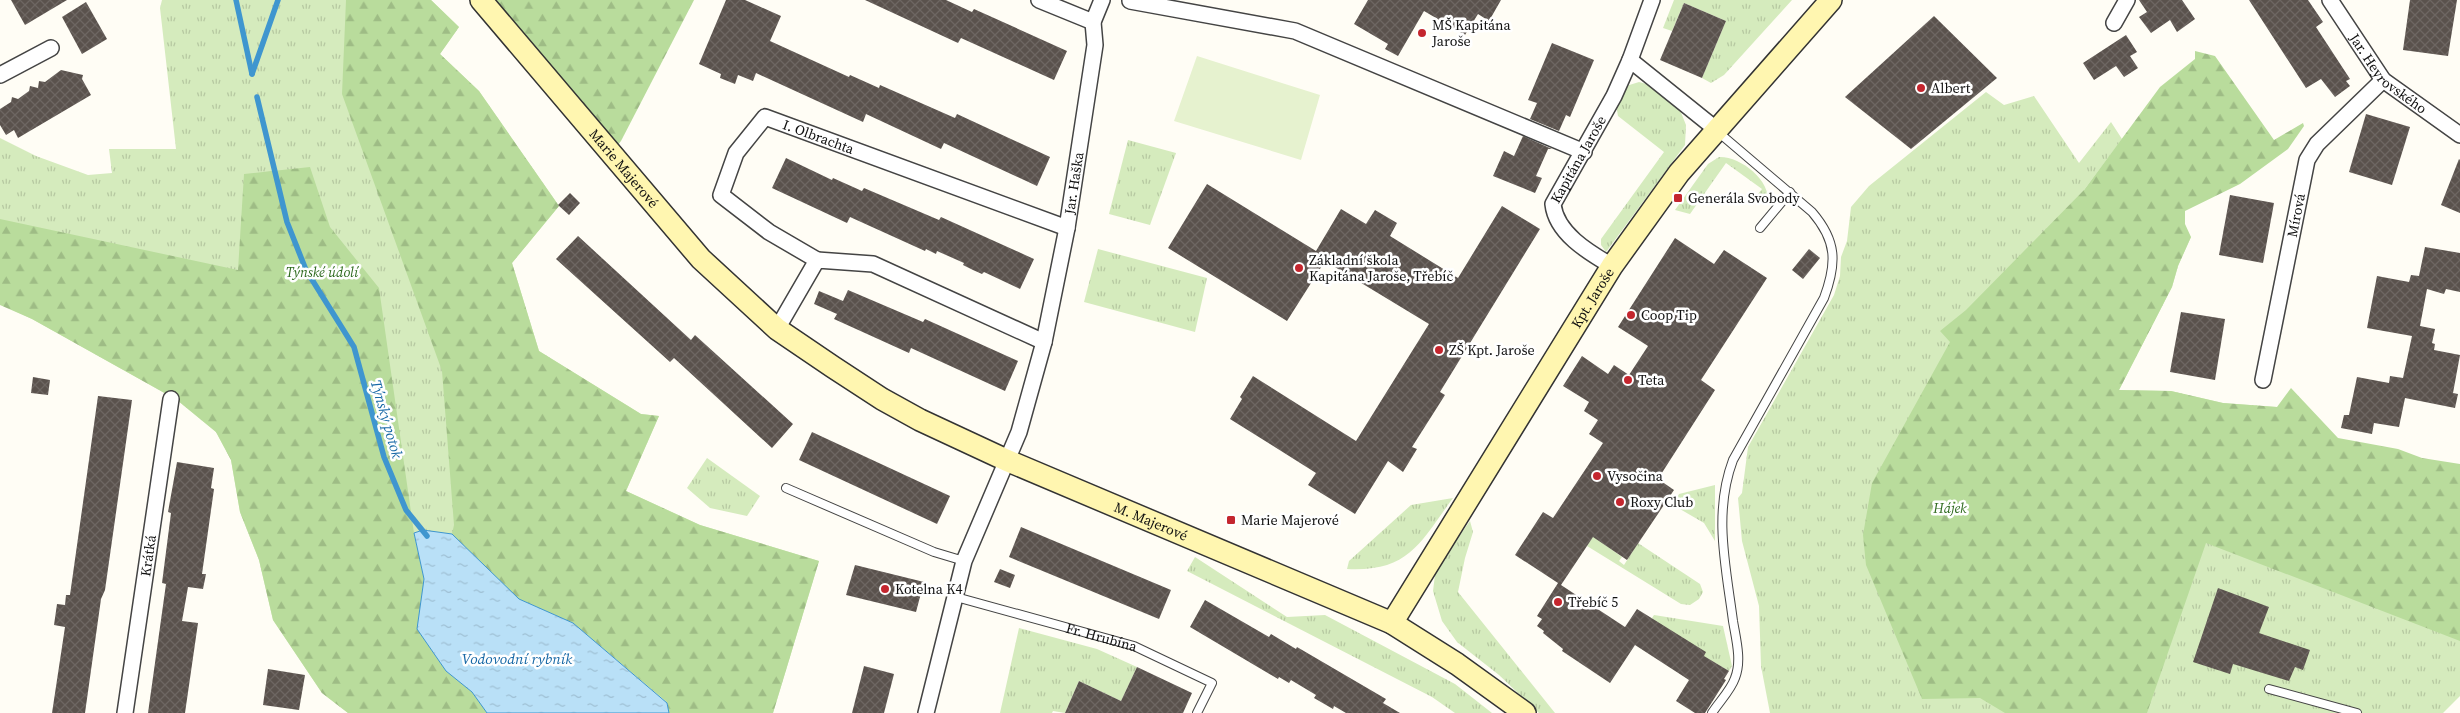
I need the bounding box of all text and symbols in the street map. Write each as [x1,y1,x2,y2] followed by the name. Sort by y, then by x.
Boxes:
[1431,15,1512,51] place label: MŠ Kapitána Jaroše
[1416,27,1428,39] marker: MŠ Kapitána Jaroše
[2344,29,2431,119] street label: Jar. Heyrovského
[1931,78,1971,98] place label: Albert
[1915,82,1927,94] marker: Albert
[1546,112,1611,207] street label: Kapitána Jaroše
[780,114,858,159] street label: I. Olbrachta
[585,125,663,212] street label: Marie Majerové
[1059,150,1089,217] street label: Jar. Haška
[1688,188,1800,208] place label: Generála Svobody
[2282,191,2310,239] street label: Mírová
[1672,192,1684,204] marker: Generála Svobody
[1309,250,1453,286] place label: Základní škola Kapitána Jaroše, Třebíč
[286,262,359,282] park label: Týnské údolí
[1293,262,1305,274] marker: Základní škola Kapitána Jaroše, Třebíč
[1566,264,1619,332] street label: Kpt. Jaroše
[1641,305,1697,325] place label: Coop Tip
[1625,309,1637,321] marker: Coop Tip
[1449,340,1535,360] place label: ZŠ Kpt. Jaroše
[1433,344,1445,356] marker: ZŠ Kpt. Jaroše
[1638,370,1665,390] place label: Teta
[1622,374,1634,386] marker: Teta
[366,377,408,462] water label: Týnský potok
[1607,466,1664,486] place label: Vysočina
[1591,470,1603,482] marker: Vysočina
[1630,492,1693,512] place label: Roxy Club
[1614,496,1626,508] marker: Roxy Club
[1111,497,1191,546] street label: M. Majerové
[1932,498,1967,518] park label: Hájek
[1241,510,1339,530] place label: Marie Majerové
[1225,514,1237,526] marker: Marie Majerové
[135,533,161,578] street label: Krátká
[895,579,963,599] place label: Kotelna K4
[879,583,891,595] marker: Kotelna K4
[1568,592,1618,612] place label: Třebíč 5
[1552,596,1564,608] marker: Třebíč 5
[1064,618,1140,657] street label: Fr. Hrubína
[462,648,573,669] water label: Vodovodní rybník

